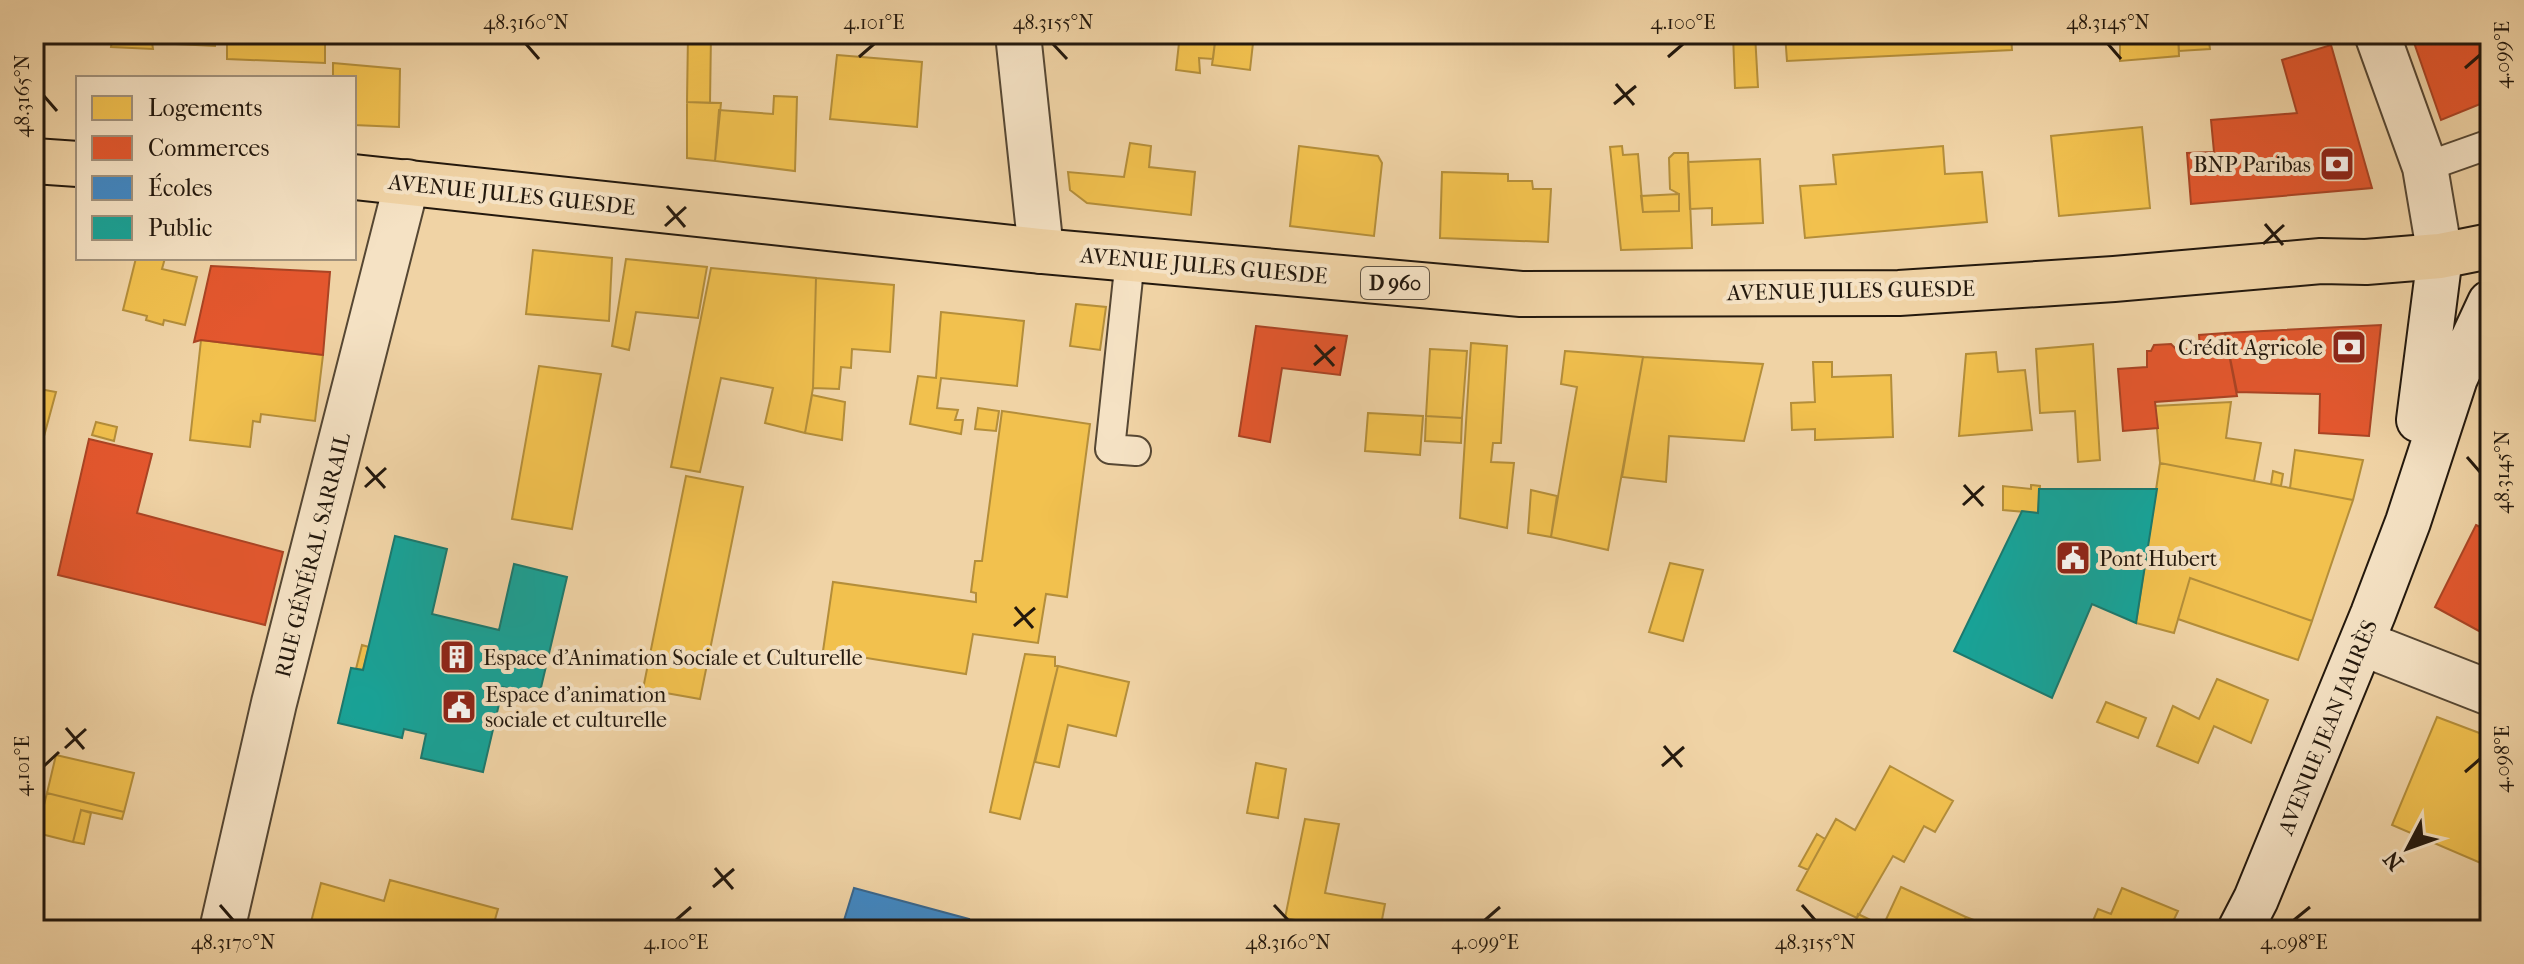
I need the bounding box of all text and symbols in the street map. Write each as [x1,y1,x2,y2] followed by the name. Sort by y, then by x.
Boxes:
[483,11,569,34] text: 48.3160°N
[844,11,904,34] text: 4.101°E
[1013,11,1093,34] text: 48.3155°N
[1651,11,1715,34] text: 4.100°E
[2066,11,2150,34] text: 48.3145°N
[2491,21,2514,89] text: 4.099°E
[11,55,34,137] text: 48.3165°N
[76,76,356,260] legend
[148,94,263,122] text: Logements
[148,134,269,162] text: Commerces
[2318,145,2356,183] bank icon: BNP Paribas
[2193,152,2311,178] place label: BNP Paribas
[386,169,637,221] street label: AVENUE JULES GUESDE
[148,173,213,202] text: Écoles
[148,214,212,242] text: Public
[1078,242,1329,290] street label: AVENUE JULES GUESDE
[1361,267,1429,299] road number: D 960
[1726,276,1975,306] street label: AVENUE JULES GUESDE
[2330,328,2368,366] bank icon: Crédit Agricole
[2178,335,2323,361] place label: Crédit Agricole
[269,429,356,680] street label: RUE GÉNÉRAL SARRAIL
[2491,430,2514,514] text: 48.3145°N
[2054,539,2092,577] public building icon: Pont Hubert
[2099,546,2217,572] place label: Pont Hubert
[2272,616,2383,840] street label: AVENUE JEAN JAURÈS
[438,638,476,676] building icon: Espace d’Animation Sociale et Culturelle
[483,645,863,671] place label: Espace d’Animation Sociale et Culturelle
[485,682,667,733] place label: Espace d'animation sociale et culturelle
[440,688,478,726] public building icon: Espace d'animation sociale et culturelle
[2491,725,2514,793] text: 4.098°E
[11,736,34,796] text: 4.101°E
[2368,808,2448,888] north arrow
[2378,845,2409,875] text: N
[191,931,275,954] text: 48.3170°N
[644,931,708,954] text: 4.100°E
[1245,931,1331,954] text: 48.3160°N
[1451,931,1519,954] text: 4.099°E
[1775,931,1855,954] text: 48.3155°N
[2260,931,2328,954] text: 4.098°E

